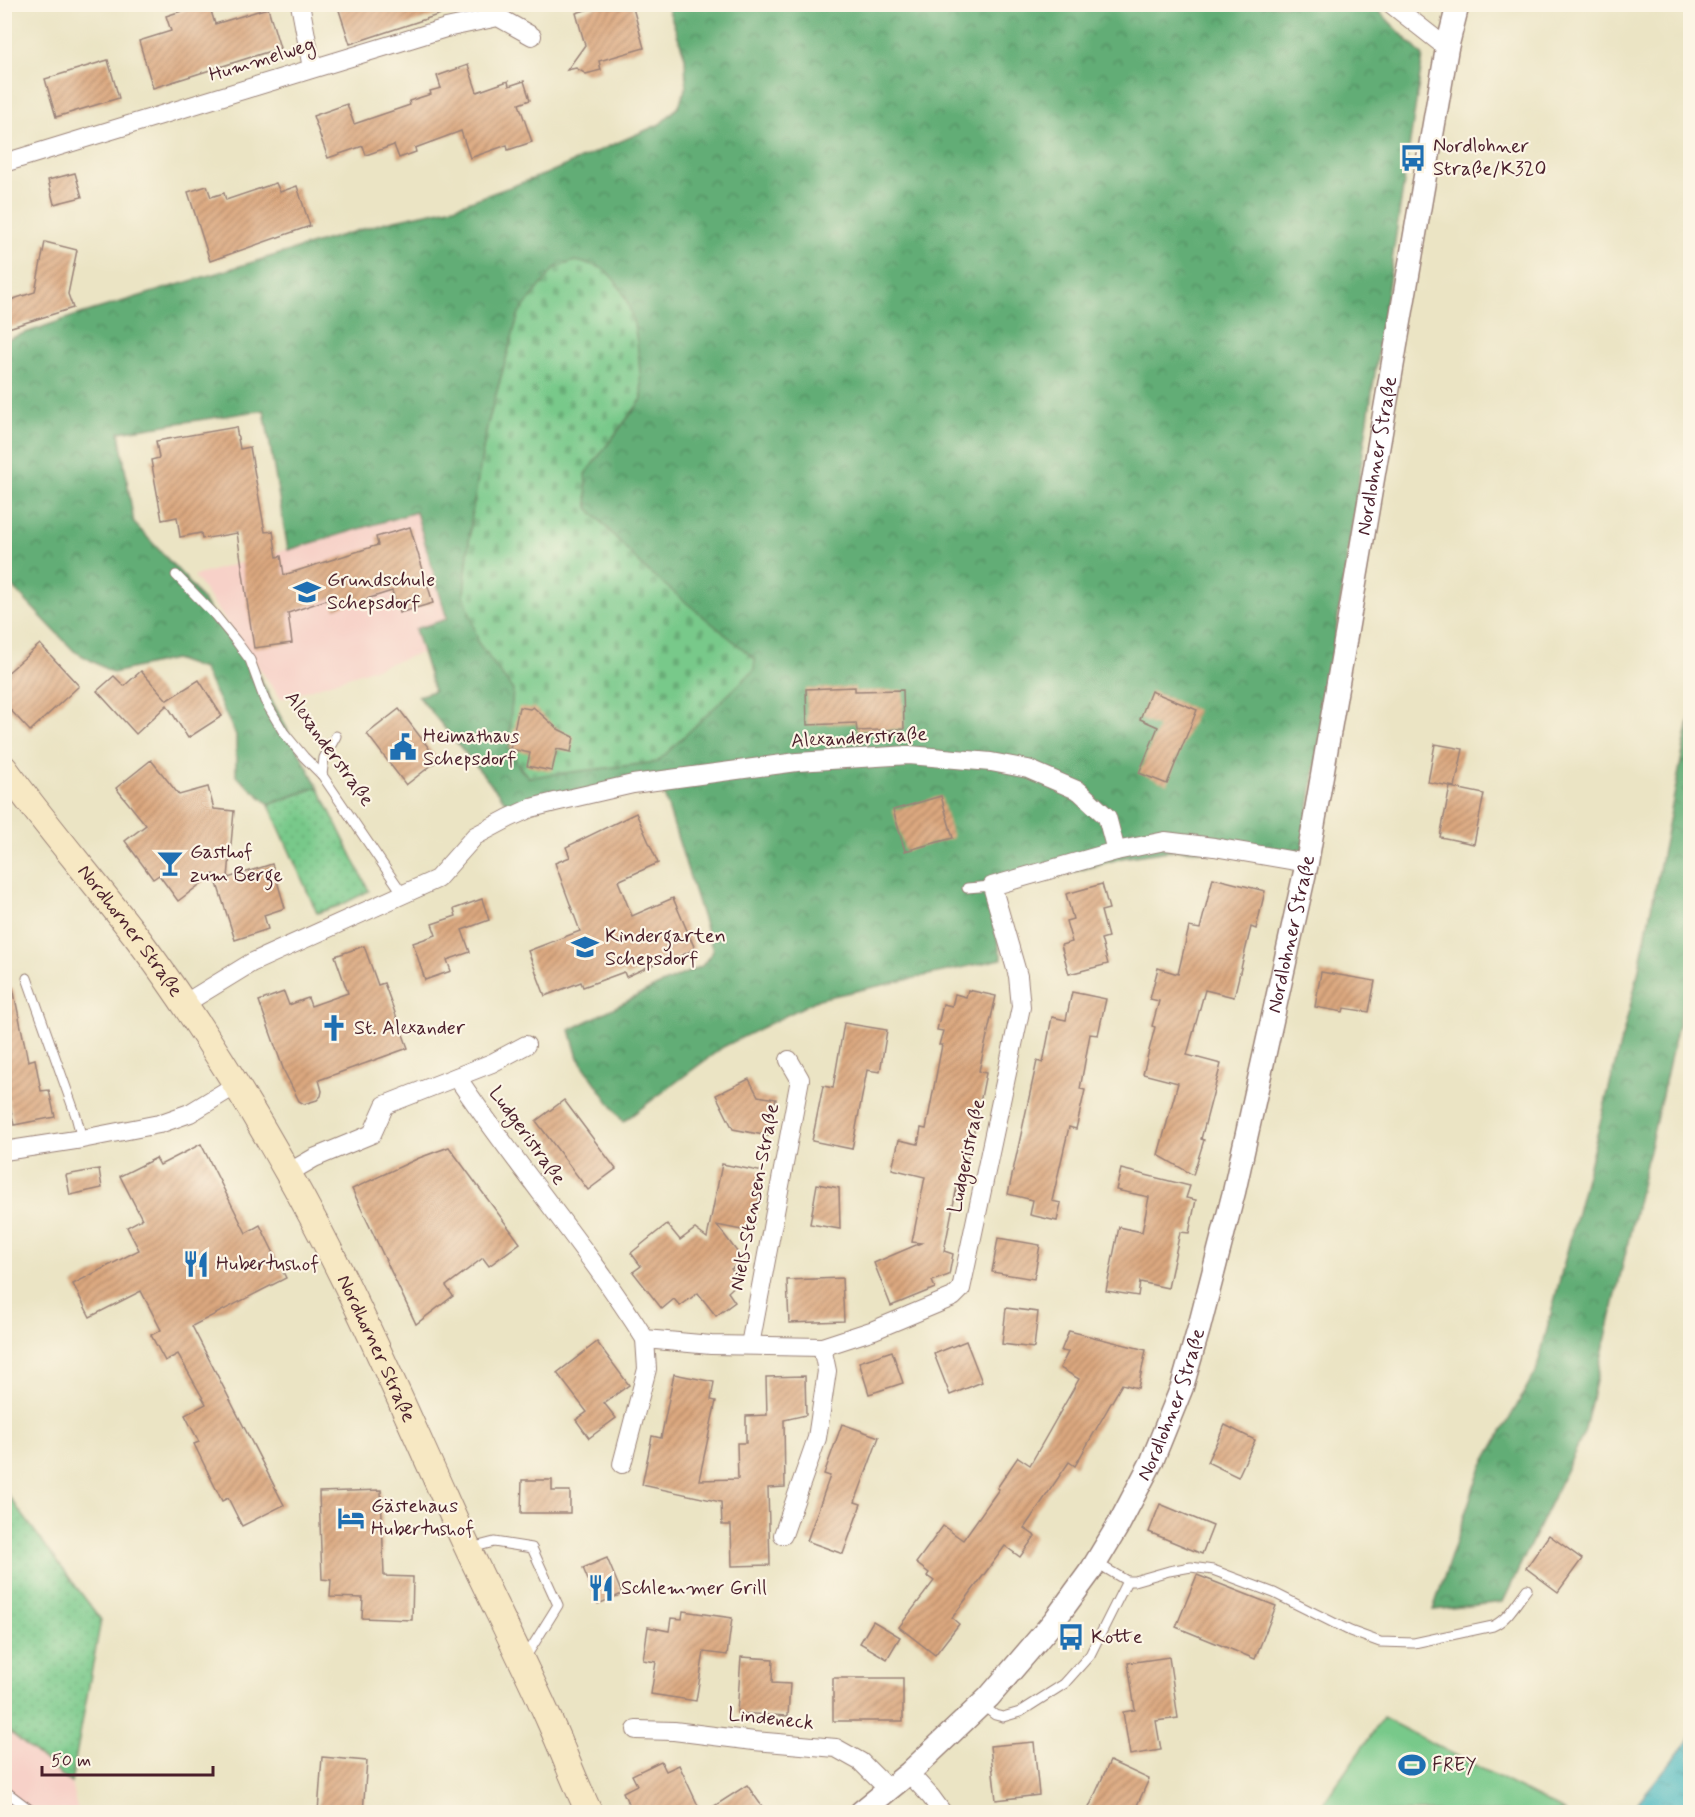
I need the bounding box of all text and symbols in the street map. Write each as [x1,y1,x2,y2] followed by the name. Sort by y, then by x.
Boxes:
[206,31,319,90] street label: Hummelweg
[1433,133,1546,183] place label: Nordlohner Straße/K320
[1398,143,1428,173] bus stop icon: Nordlohner Straße/K320
[1350,374,1404,537] street label: Nordlohner Straße
[327,567,435,617] place label: Grundschule Schepsdorf
[292,577,322,607] school or university icon: Grundschule Schepsdorf
[278,686,380,812] street label: Alexanderstraße
[790,721,928,755] street label: Alexanderstraße
[423,723,520,773] place label: Heimathaus Schepsdorf
[388,732,418,762] public building icon: Heimathaus Schepsdorf
[190,839,283,891] place label: Gasthof zum Berge
[155,848,185,878] bar icon: Gasthof zum Berge
[1261,853,1322,1016] street label: Nordlohner Straße
[71,859,189,1003] street label: Nordhorner Straße
[605,923,726,973] place label: Kindergarten Schepsdorf
[570,932,600,962] school or university icon: Kindergarten Schepsdorf
[319,1013,349,1043] church icon: St. Alexander
[354,1015,466,1042] place label: St. Alexander
[481,1081,572,1192] street label: Ludgeristraße
[942,1096,993,1216] street label: Ludgeristraße
[724,1101,786,1293] street label: Niels-Stensen-Straße
[181,1249,211,1279] restaurant icon: Hubertushof
[216,1251,319,1278] place label: Hubertushof
[330,1270,422,1427] street label: Nordhorner Straße
[1130,1325,1212,1486] street label: Nordlohner Straße
[371,1493,474,1543] place label: Gästehaus Hubertushof
[336,1503,366,1533] hotel icon: Gästehaus Hubertushof
[586,1573,616,1603] restaurant icon: Schlemmer Grill
[621,1575,767,1602] place label: Schlemmer Grill
[1056,1622,1086,1652] bus stop icon: Kotte
[1091,1624,1143,1651] place label: Kotte
[727,1701,815,1737] street label: Lindeneck
[42,1739,213,1777] scale bar
[51,1749,91,1773] text: 50 m
[1397,1750,1427,1780] sports icon: FREY
[1432,1752,1477,1779] place label: FREY

